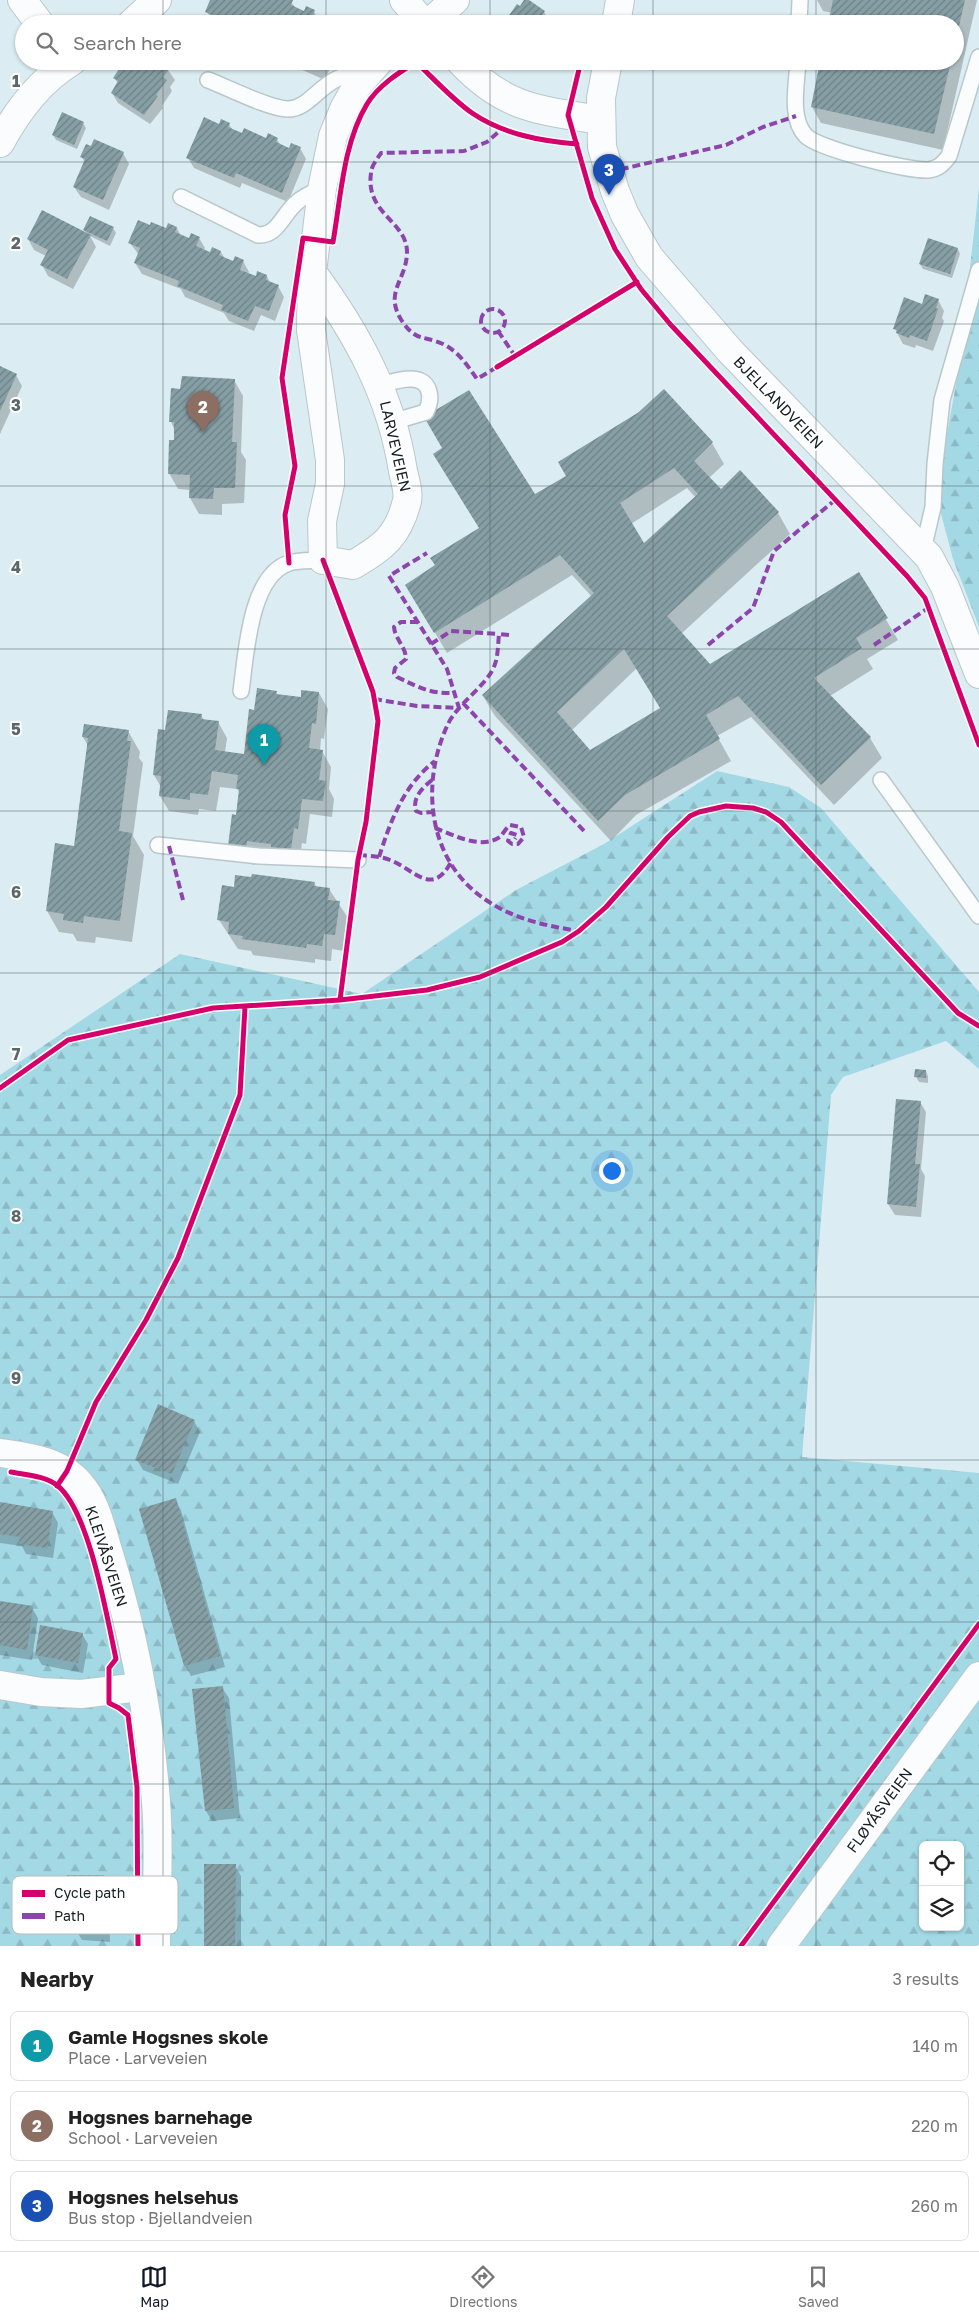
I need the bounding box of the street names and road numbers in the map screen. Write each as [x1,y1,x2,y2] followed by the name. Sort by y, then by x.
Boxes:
[730,352,828,452] street label: BJELLANDVEIEN
[377,399,415,493] street label: LARVEVEIEN
[82,1503,132,1609] street label: KLEIVÅSVEIEN
[842,1764,916,1856] street label: FLØYÅSVEIEN

